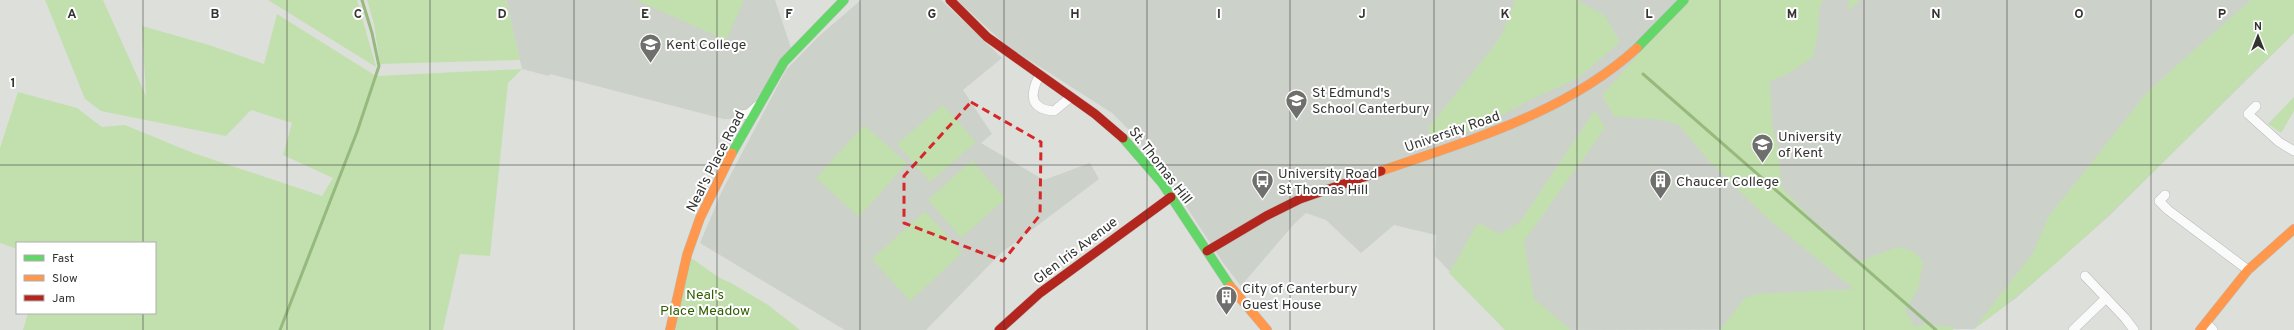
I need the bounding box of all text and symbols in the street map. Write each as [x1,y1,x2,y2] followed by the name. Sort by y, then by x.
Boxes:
[67,7,77,23] text: A
[211,7,220,23] text: B
[354,7,362,23] text: C
[497,7,507,23] text: D
[641,7,649,23] text: E
[785,7,793,23] text: F
[928,7,937,23] text: G
[1070,7,1080,23] text: H
[1217,7,1221,23] text: I
[1358,7,1366,23] text: J
[1500,7,1510,23] text: K
[1645,7,1653,23] text: L
[1787,7,1797,23] text: M
[1931,7,1941,23] text: N
[2074,7,2084,23] text: O
[2218,7,2227,23] text: P
[2238,16,2278,56] north arrow
[2254,20,2262,34] text: N
[638,31,664,64] school or university icon: Kent College
[666,37,746,54] place label: Kent College
[10,76,16,92] text: 1
[1312,85,1429,118] place label: St Edmund's School Canterbury
[1284,87,1310,120] school or university icon: St Edmund's School Canterbury
[683,108,749,215] street label: Neal's Place Road
[1403,108,1502,157] street label: University Road
[1124,124,1195,208] street label: St. Thomas Hill
[1778,129,1842,162] place label: University of Kent
[1749,131,1775,164] school or university icon: University of Kent
[1278,166,1377,199] place label: University Road St Thomas Hill
[1249,168,1275,201] bus stop icon: University Road St Thomas Hill
[1648,168,1674,201] building icon: Chaucer College
[1676,174,1779,191] place label: Chaucer College
[1030,214,1121,288] street label: Glen Iris Avenue
[16,242,156,314] legend
[52,251,74,267] text: Fast
[52,271,78,287] text: Slow
[1242,281,1357,314] place label: City of Canterbury Guest House
[1213,283,1239,316] building icon: City of Canterbury Guest House
[660,287,750,320] park label: Neal's Place Meadow
[52,291,75,307] text: Jam

